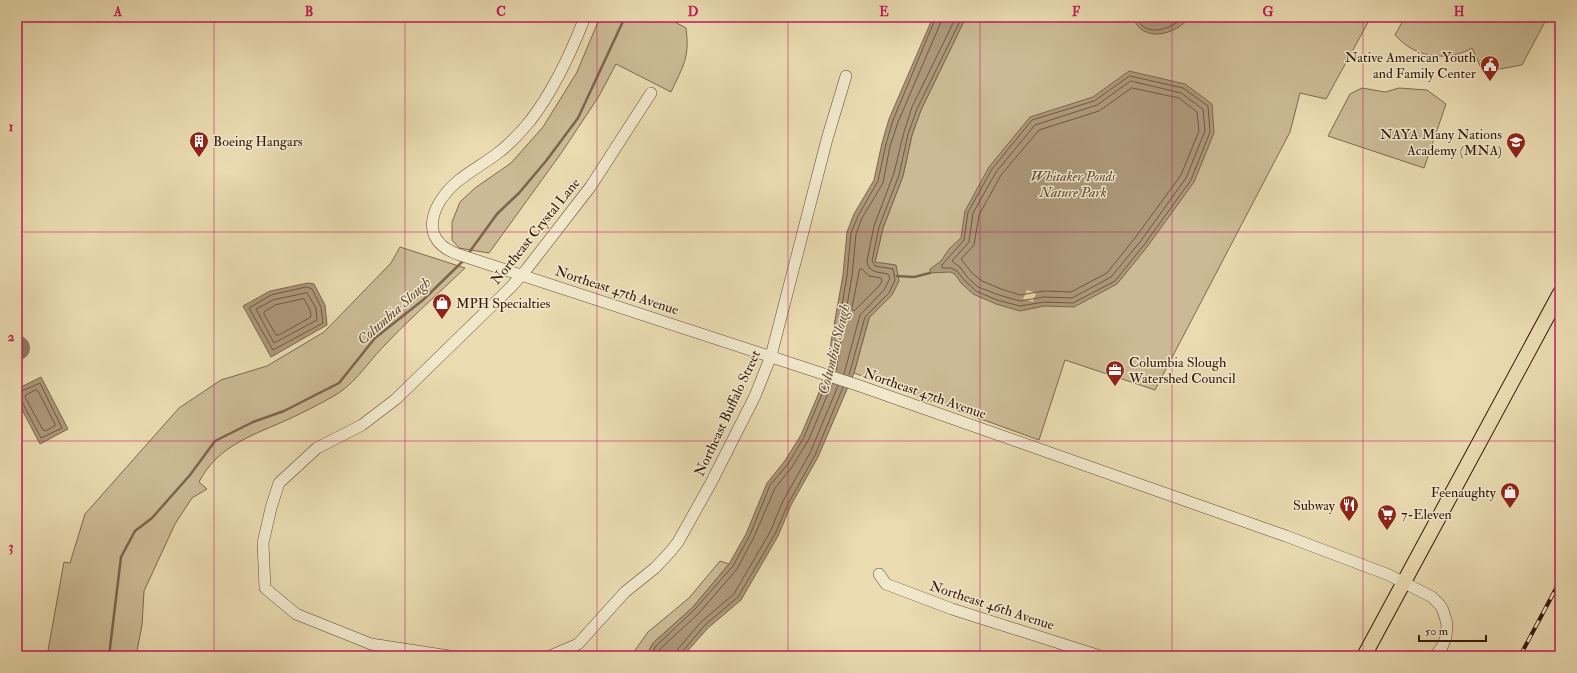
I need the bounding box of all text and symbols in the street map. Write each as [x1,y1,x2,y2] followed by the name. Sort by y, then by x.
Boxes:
[113,4,123,20] text: A
[305,4,313,20] text: B
[496,4,506,20] text: C
[688,4,699,20] text: D
[879,4,889,20] text: E
[1072,4,1081,20] text: F
[1263,4,1274,20] text: G
[1454,4,1465,20] text: H
[1345,49,1477,83] place label: Native American Youth and Family Center
[1479,54,1501,82] public building icon: Native American Youth and Family Center
[9,119,14,135] text: 1
[1380,126,1502,160] place label: NAYA Many Nations Academy (MNA)
[188,130,210,158] building icon: Boeing Hangars
[1505,131,1527,159] school or university icon: NAYA Many Nations Academy (MNA)
[213,133,303,150] place label: Boeing Hangars
[1031,168,1117,201] park label: Whitaker Ponds Nature Park
[487,175,584,289] street label: Northeast Crystal Lane
[553,262,681,319] street label: Northeast 47th Avenue
[353,273,435,350] water label: Columbia Slough
[431,292,453,320] shop icon: MPH Specialties
[456,295,551,313] place label: MPH Specialties
[814,301,855,397] water label: Columbia Slough
[8,329,15,345] text: 2
[691,347,764,479] street label: Northeast Buffalo Street
[1128,354,1236,387] place label: Columbia Slough Watershed Council
[1104,359,1126,387] office icon: Columbia Slough Watershed Council
[861,364,989,423] street label: Northeast 47th Avenue
[1499,481,1521,509] shop icon: Feenaughty
[1431,484,1497,502] place label: Feenaughty
[1338,494,1360,522] restaurant icon: Subway
[1293,497,1336,515] place label: Subway
[1376,503,1398,531] supermarket icon: 7-Eleven
[1401,506,1452,523] place label: 7-Eleven
[9,539,14,555] text: 3
[927,577,1056,634] street label: Northeast 46th Avenue
[1419,617,1486,643] scale bar
[1425,624,1449,639] text: 50 m

